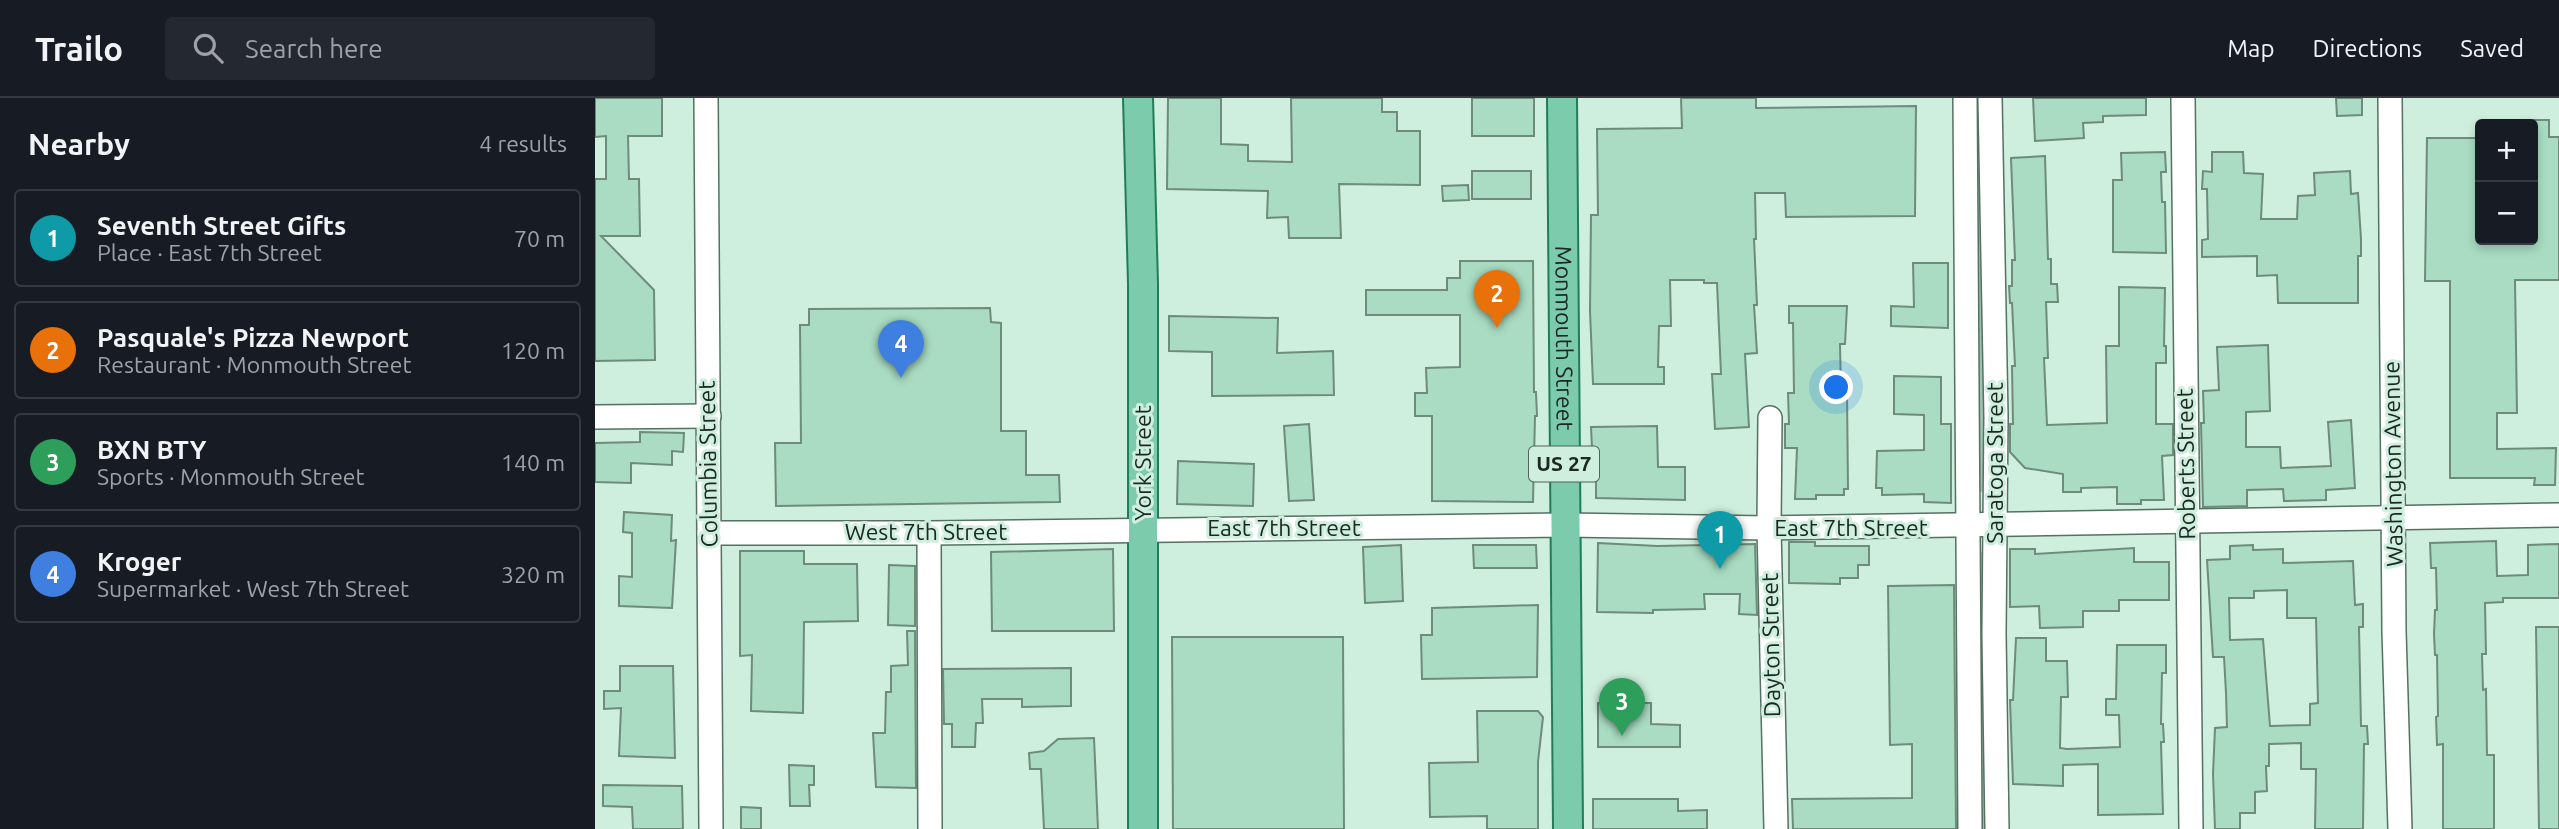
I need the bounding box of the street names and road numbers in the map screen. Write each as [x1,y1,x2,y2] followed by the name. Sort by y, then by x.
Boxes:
[1551,245,1578,430] street label: Monmouth Street
[2378,361,2407,567] street label: Washington Avenue
[694,380,721,548] street label: Columbia Street
[1982,382,2007,544] street label: Saratoga Street
[2172,388,2199,540] street label: Roberts Street
[1130,405,1155,521] street label: York Street
[1529,446,1599,482] road number: US 27
[1207,515,1361,540] street label: East 7th Street
[1774,515,1928,540] street label: East 7th Street
[845,519,1007,544] street label: West 7th Street
[1757,573,1784,717] street label: Dayton Street

